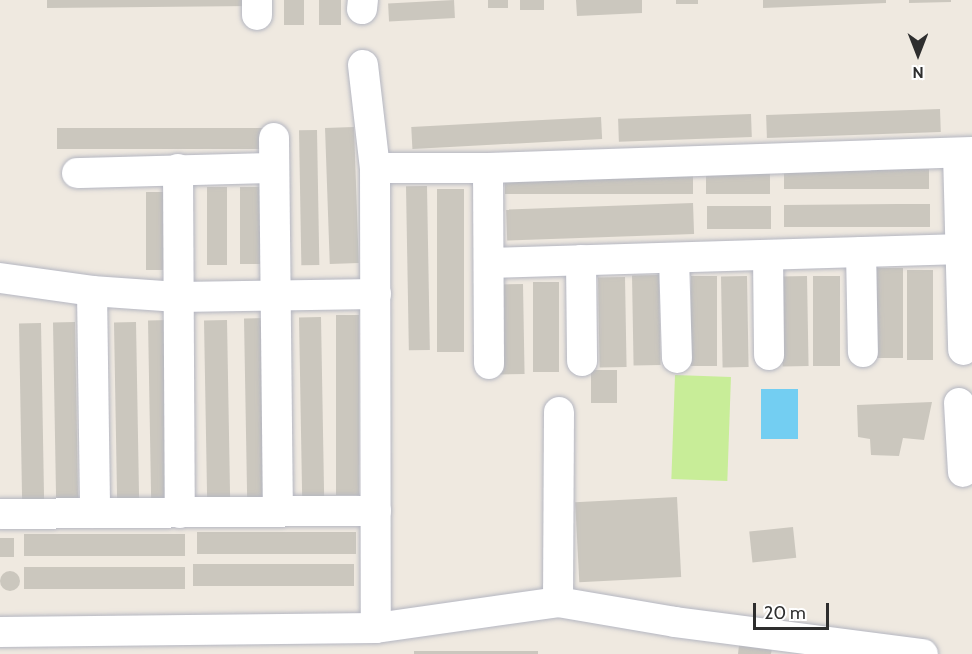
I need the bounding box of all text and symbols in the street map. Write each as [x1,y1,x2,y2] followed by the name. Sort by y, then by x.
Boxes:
[888,24,948,84] north arrow
[912,63,924,82] text: N
[756,591,832,629] scale bar
[764,602,806,624] text: 20 m

